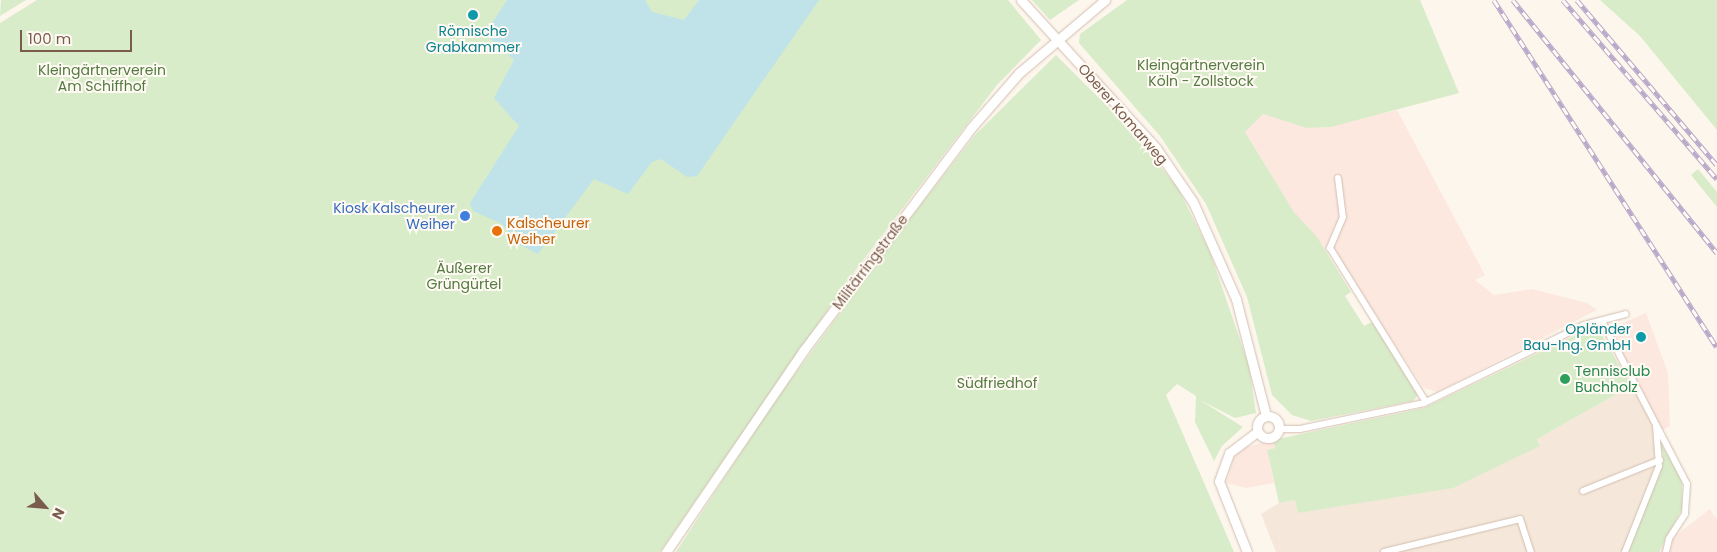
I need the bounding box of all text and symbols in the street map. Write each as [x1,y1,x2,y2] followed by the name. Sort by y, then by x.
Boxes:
[467,9,479,21] marker: Römische Grabkammer
[22,20,135,52] scale bar
[426,23,520,56] place label: Römische Grabkammer
[28,28,71,49] text: 100 m
[1137,57,1265,90] park label: Kleingärtnerverein Köln - Zollstock
[1075,60,1171,168] street label: Oberer Komarweg
[38,62,166,94] park label: Kleingärtnerverein Am Schiffhof
[333,200,455,232] place label: Kiosk Kalscheurer Weiher
[459,210,471,222] marker: Kiosk Kalscheurer Weiher
[829,211,911,313] street label: Militärringstraße
[507,215,590,248] place label: Kalscheurer Weiher
[491,225,503,237] marker: Kalscheurer Weiher
[427,260,501,292] park label: Äußerer Grüngürtel
[1523,321,1631,354] place label: Opländer Bau-Ing. GmbH
[1635,331,1647,343] marker: Opländer Bau-Ing. GmbH
[1575,363,1650,396] place label: Tennisclub Buchholz
[1559,373,1571,385] marker: Tennisclub Buchholz
[957,375,1037,391] park label: Südfriedhof
[20,482,70,532] north arrow
[47,505,70,523] text: N

